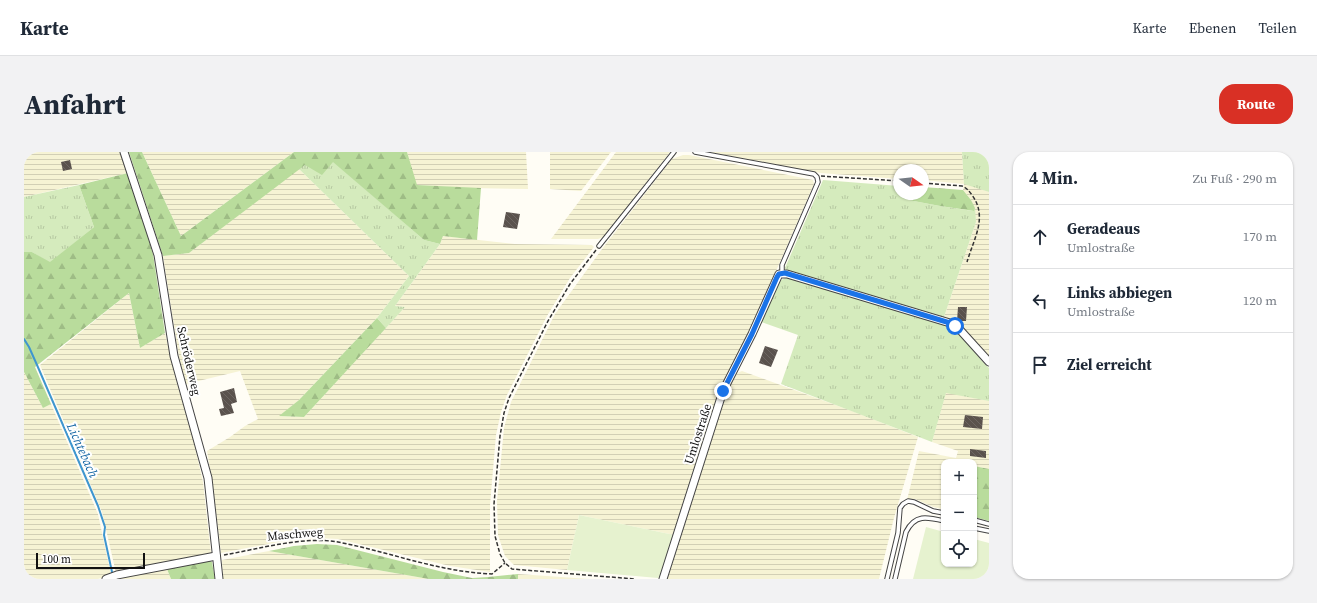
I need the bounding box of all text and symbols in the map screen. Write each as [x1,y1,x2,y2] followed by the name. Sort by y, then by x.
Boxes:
[20,15,69,41] text: Karte
[1132,18,1167,38] text: Karte
[1189,18,1236,38] text: Ebenen
[1258,18,1297,38] text: Teilen
[1219,84,1293,124] button: Route
[24,85,126,123] text: Anfahrt
[893,164,929,200] north arrow
[1029,166,1078,190] text: 4 Min.
[1193,170,1277,187] text: Zu Fuß · 290 m
[1067,218,1140,239] text: Geradeaus
[1029,226,1051,248] icon: ahead
[1243,228,1277,245] text: 170 m
[1067,239,1135,256] text: Umlostraße
[1067,282,1172,303] text: Links abbiegen
[1029,290,1051,312] icon: left
[1243,292,1277,309] text: 120 m
[1067,303,1135,320] text: Umlostraße
[946,317,964,335] route start
[173,325,205,397] street label: Schröderweg
[1029,354,1051,376] icon: arrive
[1067,354,1152,375] text: Ziel erreicht
[714,382,732,400] route end
[681,402,715,466] street label: Umlostraße
[63,419,102,480] water label: Lichtebach
[941,459,977,567] map controls
[941,459,977,495] button: +
[941,495,977,531] button: −
[267,524,323,544] street label: Maschweg
[941,531,977,567] button: locate
[36,551,145,570] scale bar
[42,552,71,567] text: 100 m

